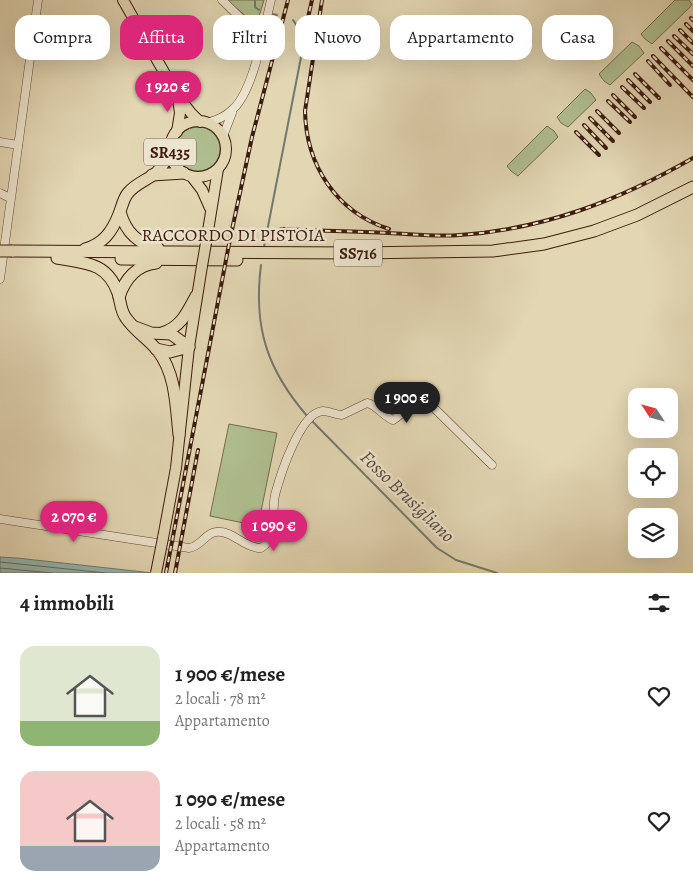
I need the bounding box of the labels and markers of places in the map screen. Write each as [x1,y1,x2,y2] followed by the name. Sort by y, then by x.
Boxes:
[122,70,214,113] pin: 1 920 €
[361,382,453,424] pin: 1 900 €
[28,500,120,543] pin: 2 070 €
[228,510,320,552] pin: 1 090 €

